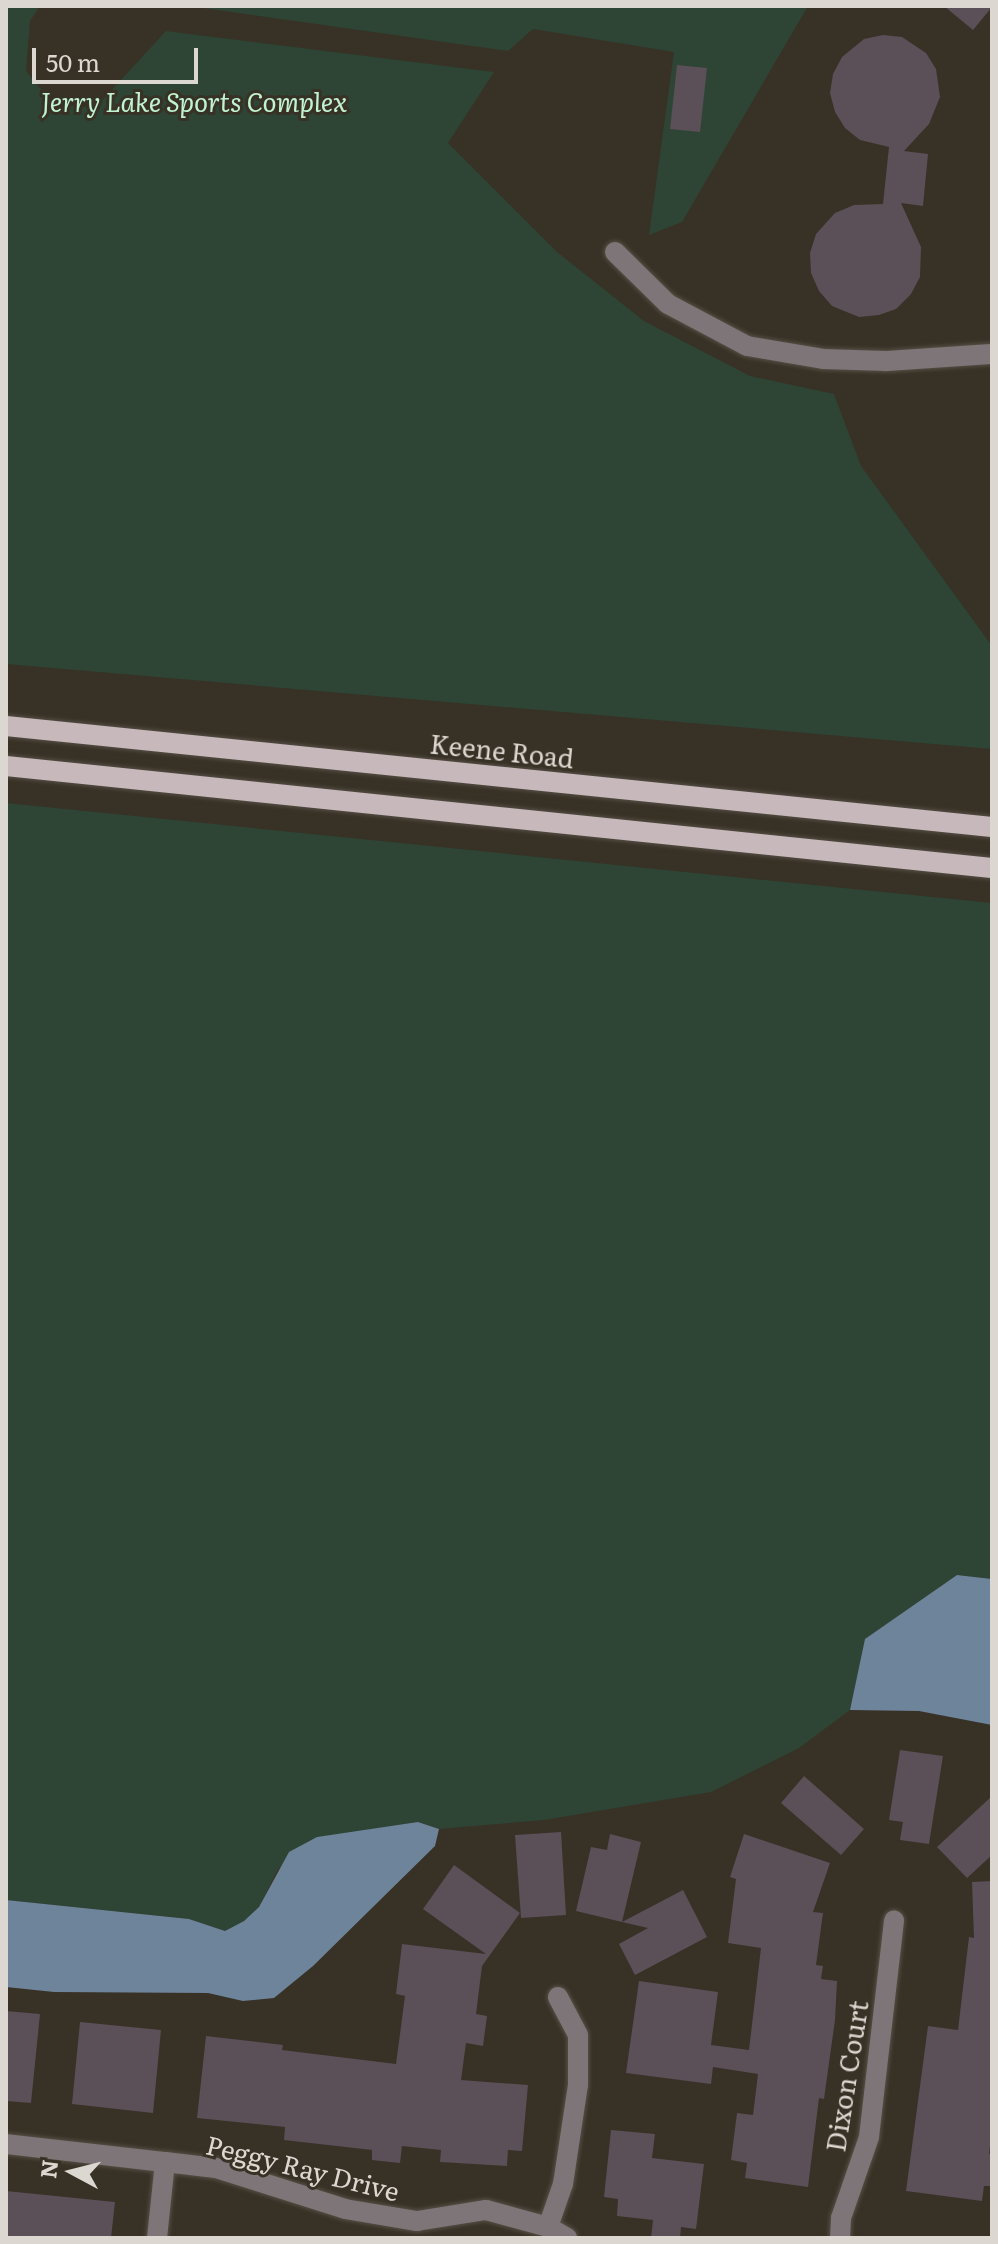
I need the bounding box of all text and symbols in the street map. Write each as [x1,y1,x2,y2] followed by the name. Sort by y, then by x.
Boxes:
[36,32,202,82] scale bar
[46,44,100,79] text: 50 m
[41,85,347,117] park label: Jerry Lake Sports Complex
[428,727,576,773] street label: Keene Road
[819,1998,873,2154] street label: Dixon Court
[203,2128,403,2206] street label: Peggy Ray Drive
[32,2132,112,2212] north arrow
[30,2158,65,2180] text: N

